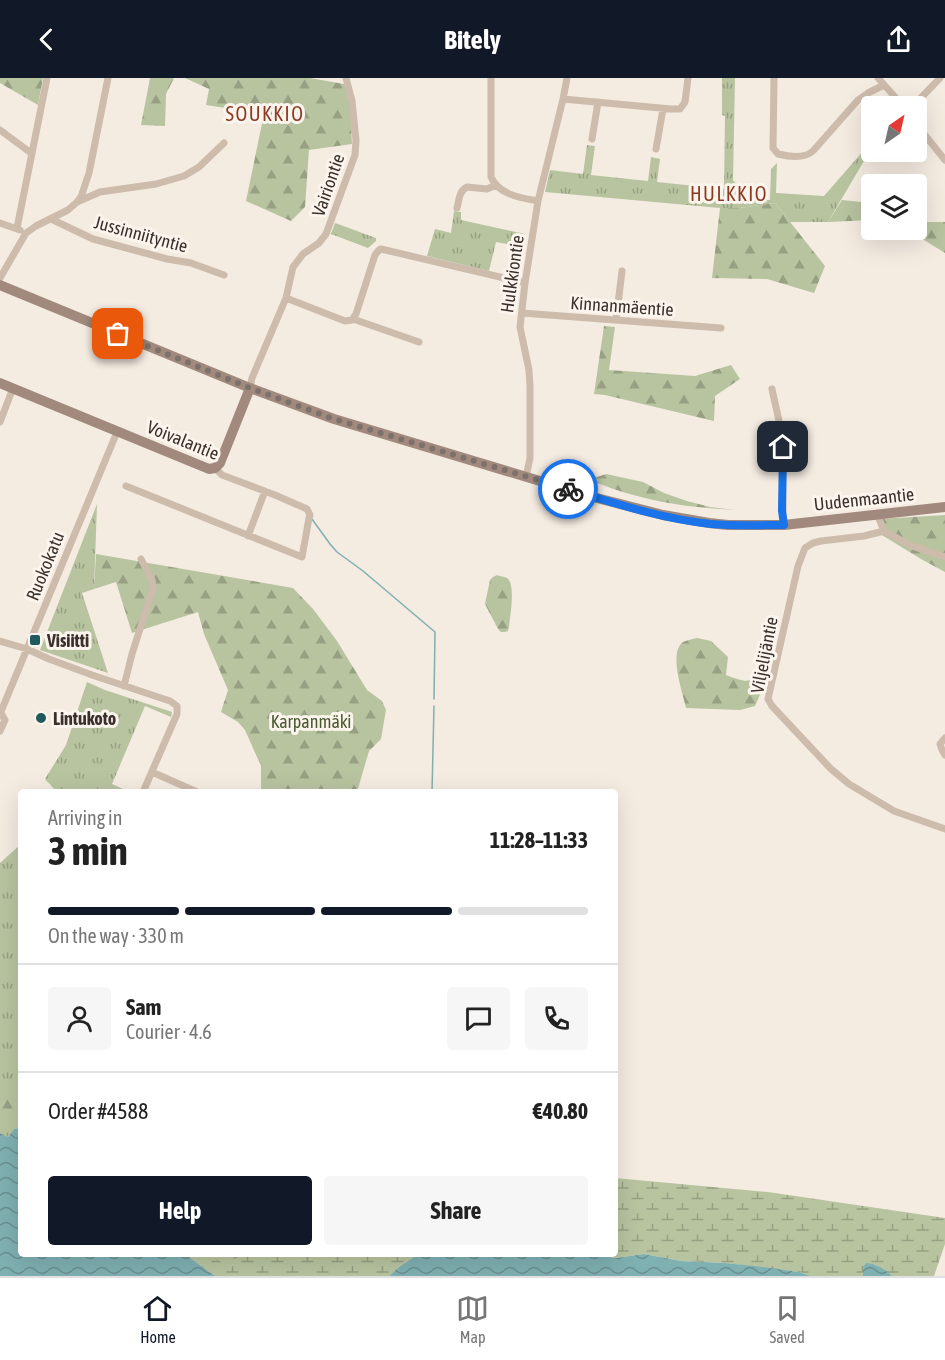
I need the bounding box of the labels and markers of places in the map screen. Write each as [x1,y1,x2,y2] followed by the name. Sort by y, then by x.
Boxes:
[92,308,143,359] pin
[757,421,808,472] pin
[46,630,89,651] place label: Visiitti
[28,633,42,647] marker: Visiitti
[53,708,116,729] place label: Lintukoto
[34,711,48,725] marker: Lintukoto

